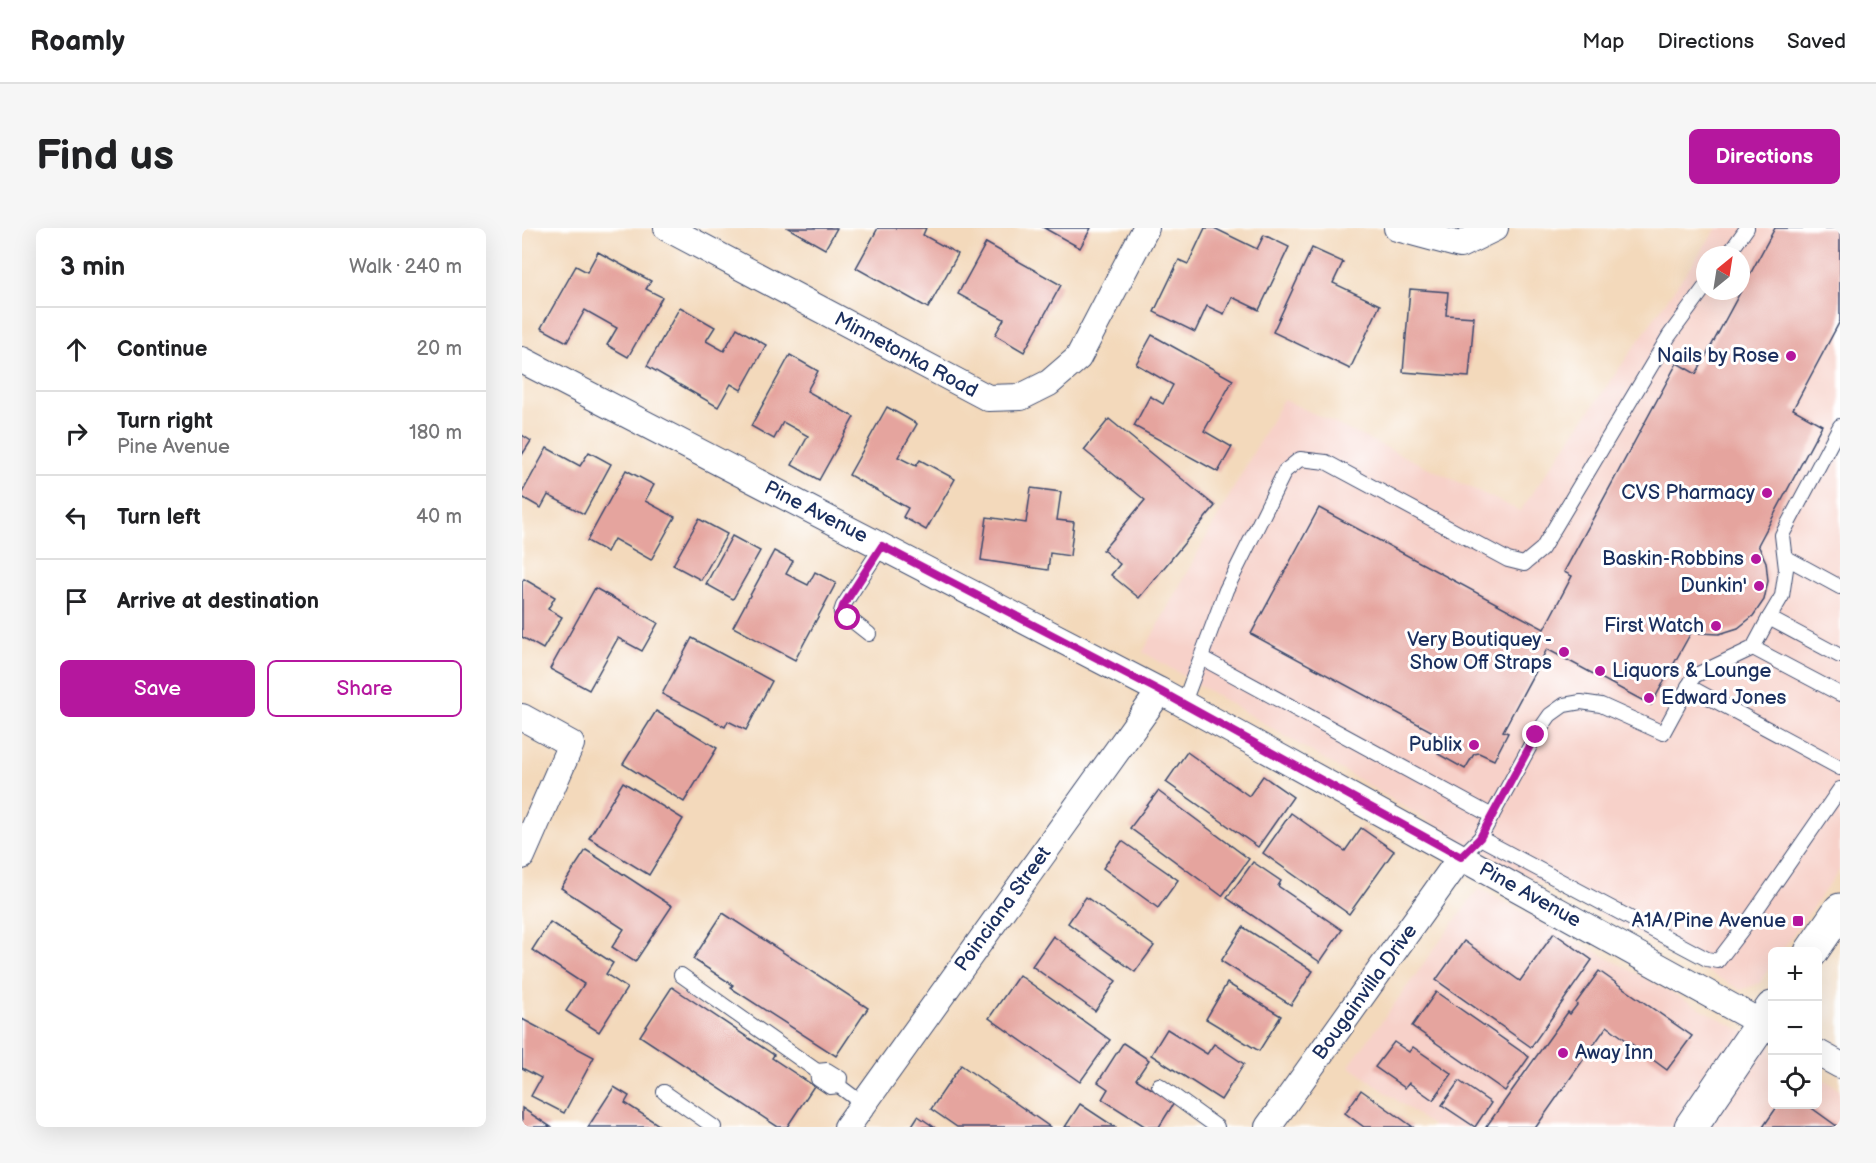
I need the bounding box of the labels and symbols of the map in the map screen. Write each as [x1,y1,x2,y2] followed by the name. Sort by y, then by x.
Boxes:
[1696,246,1750,300] north arrow
[830,307,982,403] street label: Minnetonka Road
[1657,344,1779,368] place label: Nails by Rose
[1784,349,1798,363] marker: Nails by Rose
[760,476,872,548] street label: Pine Avenue
[1621,481,1755,505] place label: CVS Pharmacy
[1760,486,1774,500] marker: CVS Pharmacy
[1602,547,1744,571] place label: Baskin-Robbins
[1749,552,1763,566] marker: Baskin-Robbins
[1680,574,1747,598] place label: Dunkin'
[1752,579,1766,593] marker: Dunkin'
[834,604,860,630] route start
[1604,614,1704,638] place label: First Watch
[1709,619,1723,633] marker: First Watch
[1407,628,1552,675] place label: Very Boutiquey - Show Off Straps
[1557,645,1571,659] marker: Very Boutiquey - Show Off Straps
[1612,659,1772,683] place label: Liquors & Lounge
[1593,664,1607,678] marker: Liquors & Lounge
[1661,686,1787,710] place label: Edward Jones
[1642,691,1656,705] marker: Edward Jones
[1522,721,1548,747] route end
[1409,733,1463,757] place label: Publix
[1467,738,1481,752] marker: Publix
[950,842,1056,976] street label: Poinciana Street
[1475,857,1585,933] street label: Pine Avenue
[1632,909,1786,933] place label: A1A/Pine Avenue
[1791,914,1805,928] marker: A1A/Pine Avenue
[1308,919,1422,1064] street label: Bougainvilla Drive
[1575,1041,1653,1065] place label: Away Inn
[1556,1046,1570,1060] marker: Away Inn

